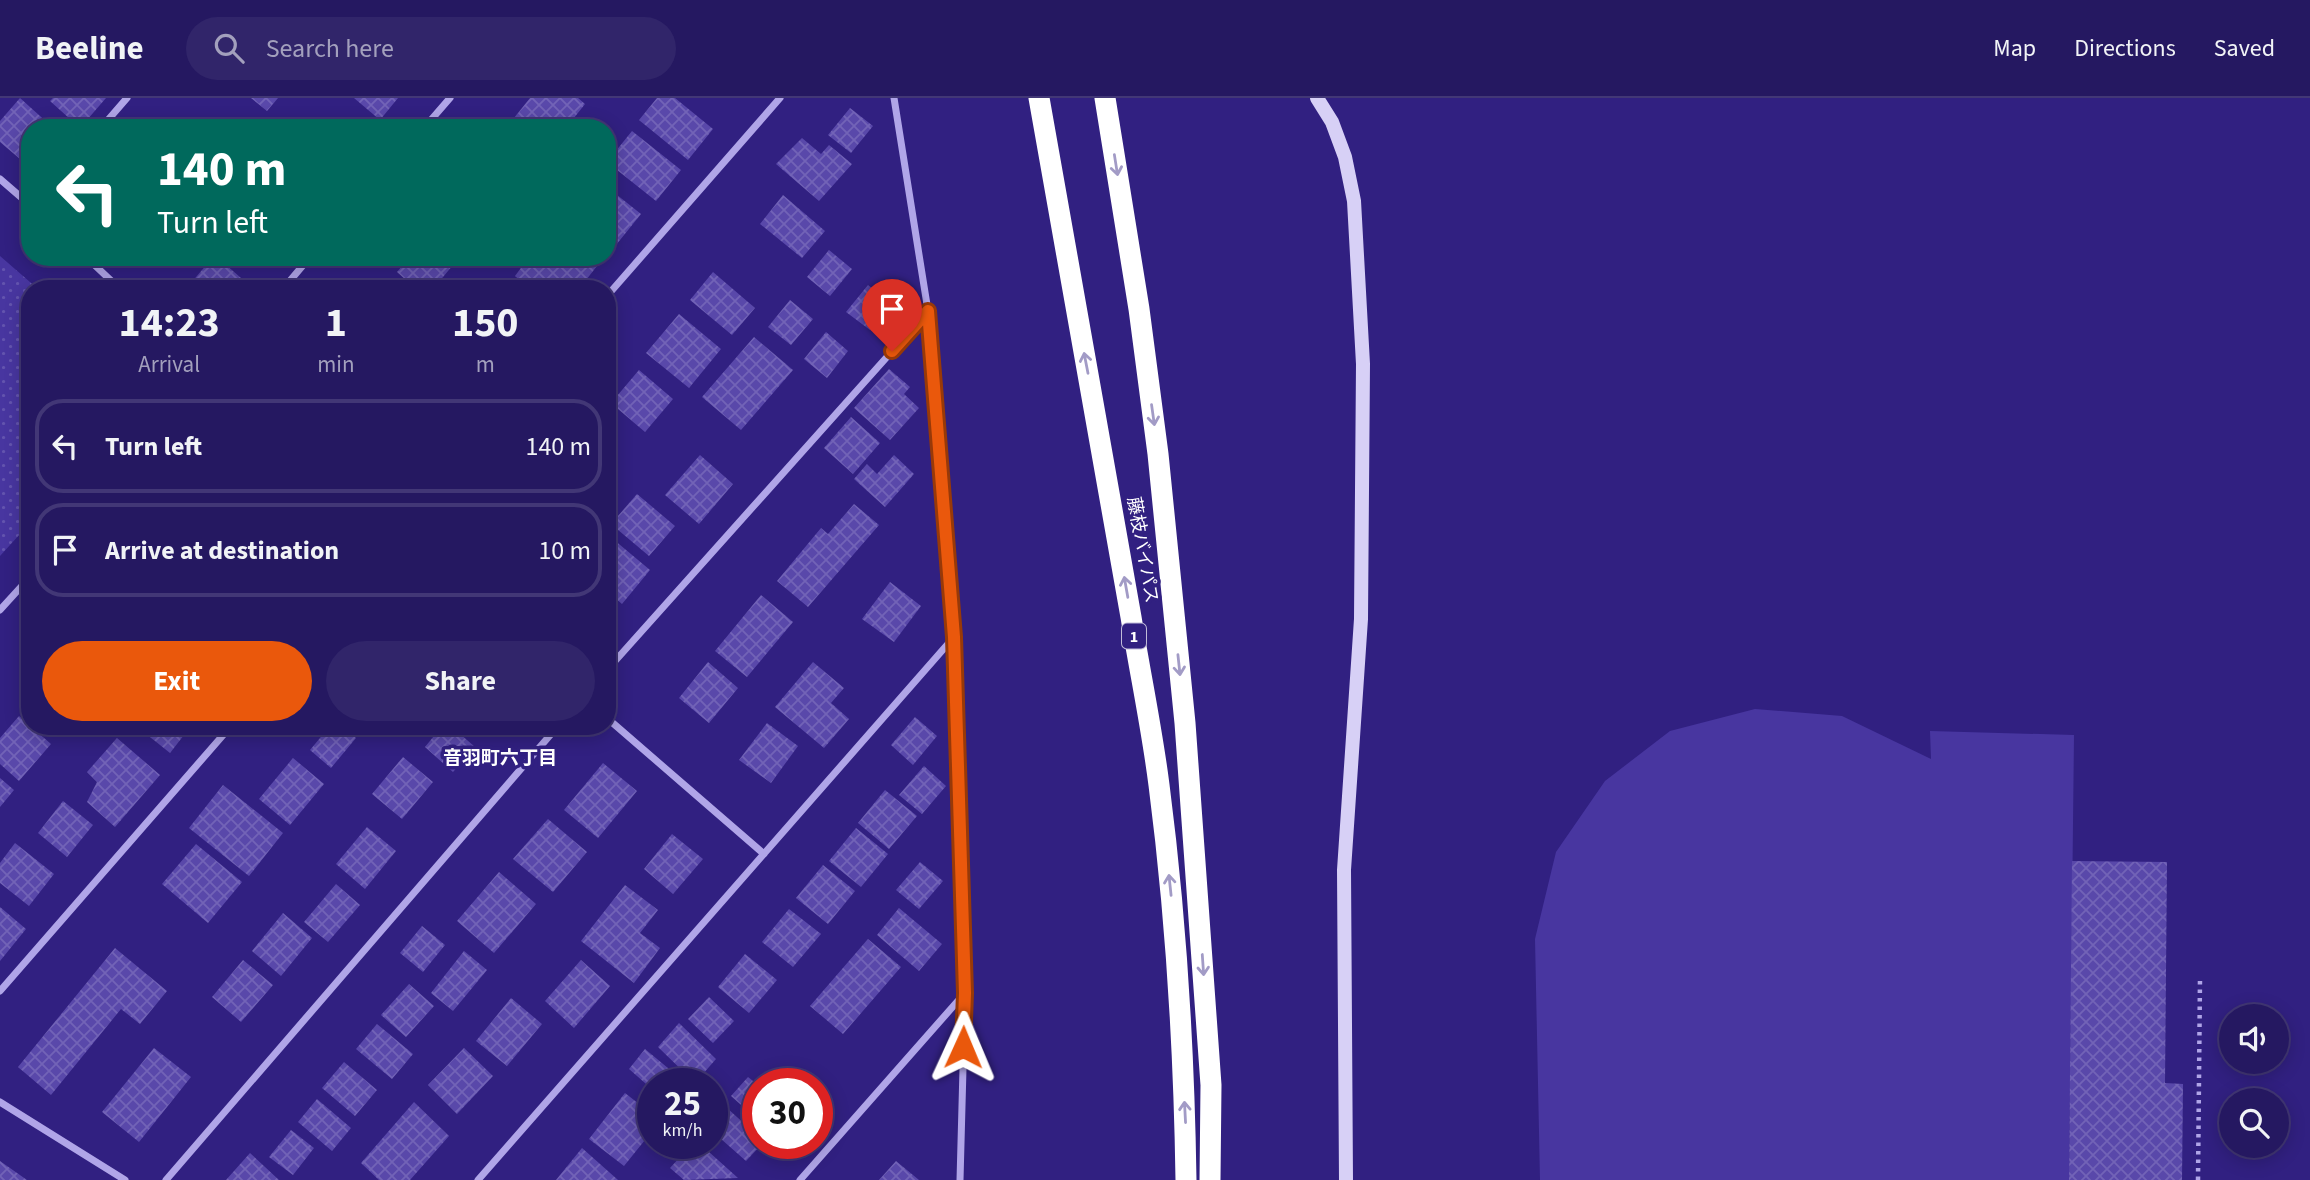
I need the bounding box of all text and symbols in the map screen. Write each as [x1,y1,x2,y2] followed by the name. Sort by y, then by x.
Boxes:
[186,17,676,80] search box
[35,25,144,72] text: Beeline
[210,29,248,67] icon: search
[266,30,394,67] text: Search here
[1993,31,2036,66] text: Map
[2074,31,2176,66] text: Directions
[2214,31,2275,66] text: Saved
[157,135,286,205] text: 140 m
[42,147,133,238] icon: left
[1110,153,1123,176] one-way arrow
[157,200,268,246] text: Turn left
[862,279,922,351] pin
[873,290,911,328] icon: arrive
[118,293,220,353] text: 14:23
[325,293,347,353] text: 1
[452,293,519,353] text: 150
[138,348,200,381] text: Arrival
[317,348,355,381] text: min
[476,348,495,381] text: m
[1078,352,1092,375] one-way arrow
[1147,403,1160,425] one-way arrow
[46,427,84,465] icon: left
[105,428,202,465] text: Turn left
[525,428,591,465] text: 140 m
[1121,495,1164,605] street label: 藤枝バイパス
[46,531,84,569] icon: arrive
[105,532,339,569] text: Arrive at destination
[538,532,591,569] text: 10 m
[1119,576,1132,599] one-way arrow
[1122,624,1146,649] road number: 1
[42,641,312,721] button: Exit
[326,641,595,721] button: Share
[1173,653,1186,676] one-way arrow
[443,745,557,772] district label: 音羽町六丁目
[1163,874,1176,897] one-way arrow
[1197,954,1210,976] one-way arrow
[2219,1004,2289,1158] map controls
[2219,1004,2289,1074] button: sound
[926,1010,1000,1084] position arrow
[742,1068,833,1159] speed limit sign: 30
[664,1079,701,1129] text: 25
[2219,1088,2289,1158] button: search
[1178,1101,1191,1124] one-way arrow
[663,1118,702,1143] text: km/h

